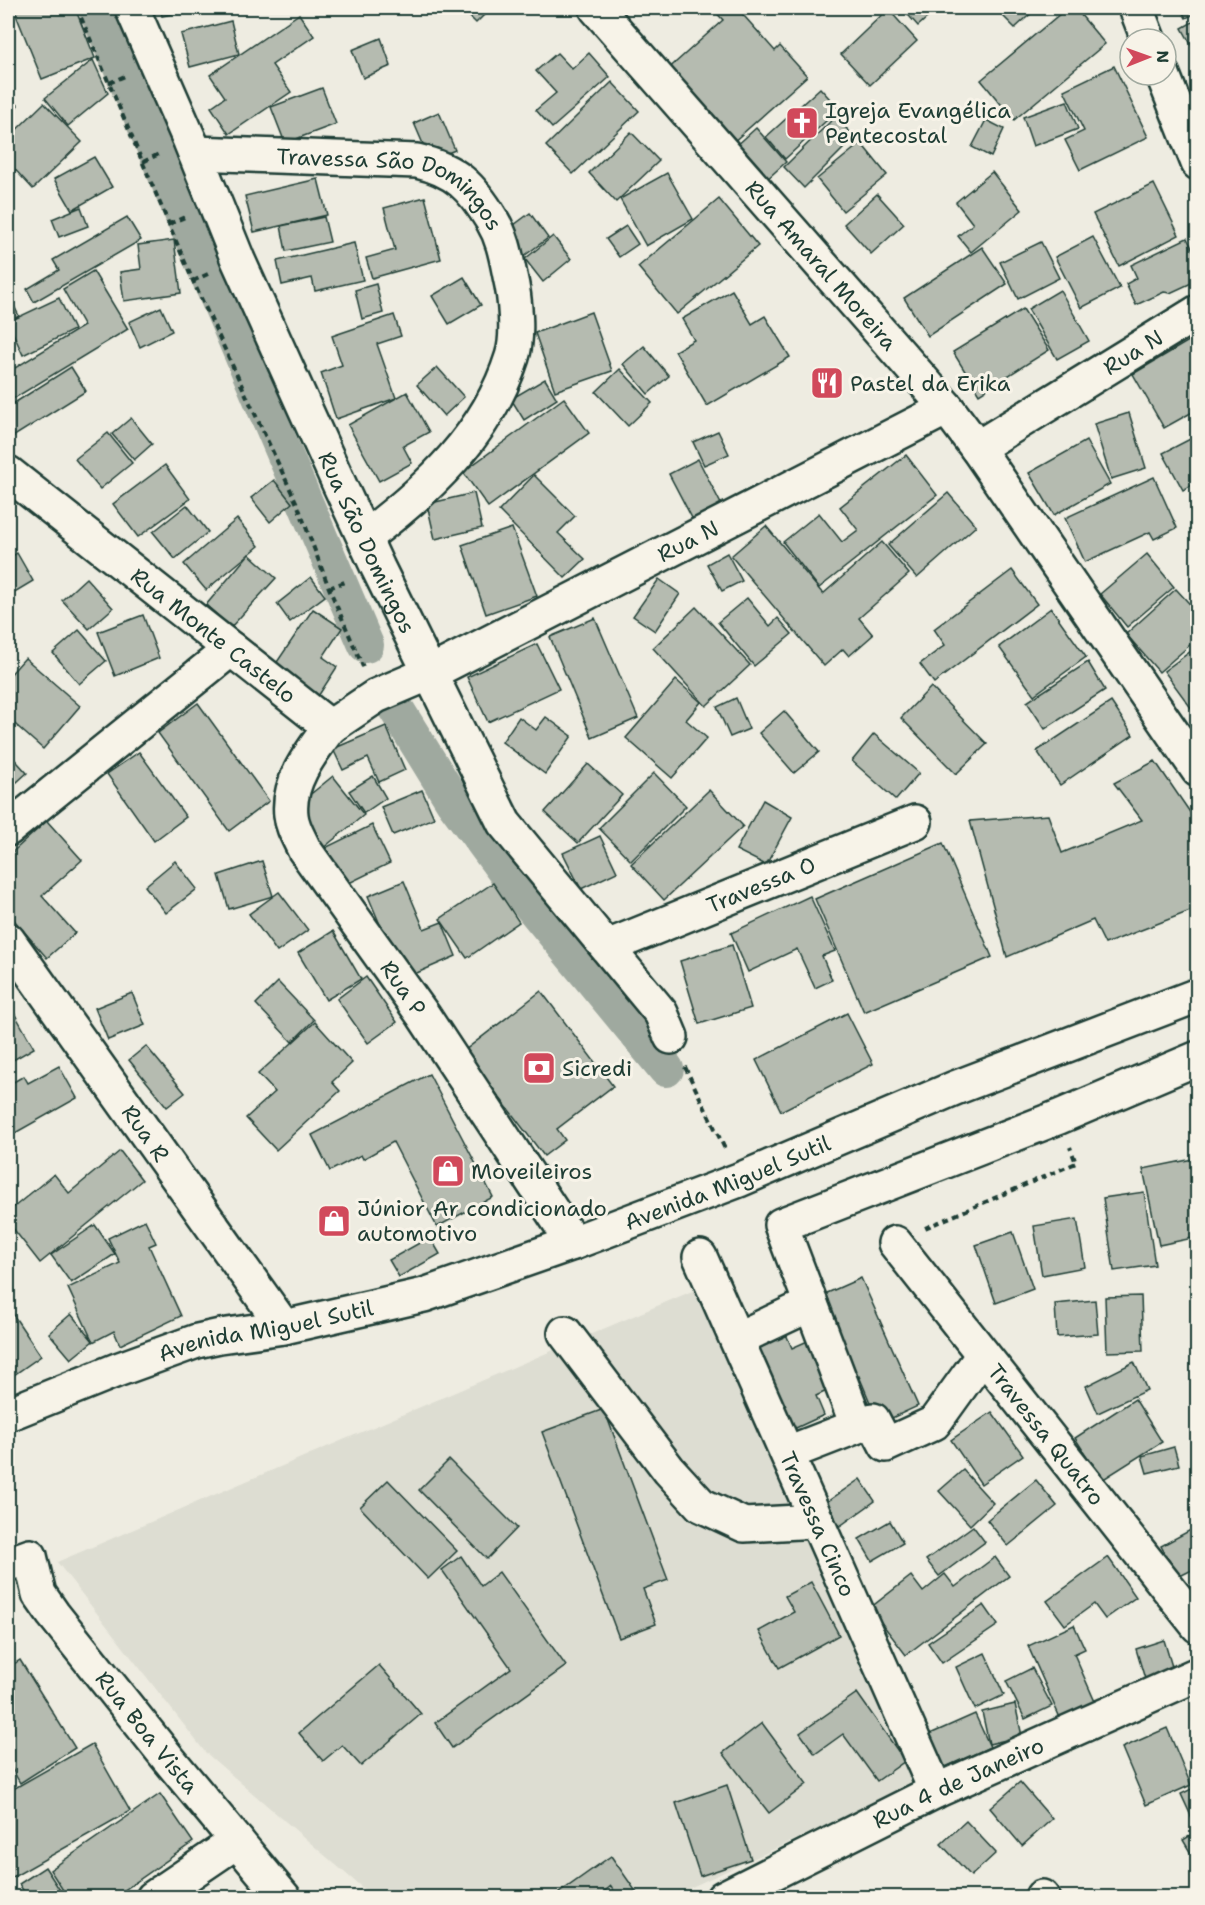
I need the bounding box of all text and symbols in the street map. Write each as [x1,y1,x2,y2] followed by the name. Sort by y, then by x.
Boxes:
[1118,27,1178,87] north arrow
[1152,50,1173,63] text: N
[825,96,1011,150] place label: Igreja Evangélica Pentecostal
[784,105,820,141] church icon: Igreja Evangélica Pentecostal
[276,141,509,235] street label: Travessa São Domingos
[739,174,904,356] street label: Rua Amaral Moreira
[1097,323,1168,382] street label: Rua N
[809,365,845,401] restaurant icon: Pastel da Erika
[850,369,1011,398] place label: Pastel da Erika
[312,447,423,638] street label: Rua São Domingos
[652,513,723,569] street label: Rua N
[125,561,302,710] street label: Rua Monte Castelo
[702,850,820,920] street label: Travessa O
[374,954,433,1021] street label: Rua P
[521,1050,557,1086] bank icon: Sicredi
[562,1054,632,1083] place label: Sicredi
[115,1099,176,1167] street label: Rua R
[620,1128,835,1237] street label: Avenida Miguel Sutil
[430,1153,466,1189] shop icon: Moveileiros
[471,1157,592,1186] place label: Moveileiros
[357,1194,607,1248] place label: Júnior Ar condicionado automotivo
[316,1203,352,1239] shop icon: Júnior Ar condicionado automotivo
[154,1293,376,1368] street label: Avenida Miguel Sutil
[981,1358,1111,1511] street label: Travessa Quatro
[773,1447,863,1601] street label: Travessa Cinco
[89,1665,206,1800] street label: Rua Boa Vista
[868,1730,1048,1835] street label: Rua 4 de Janeiro

